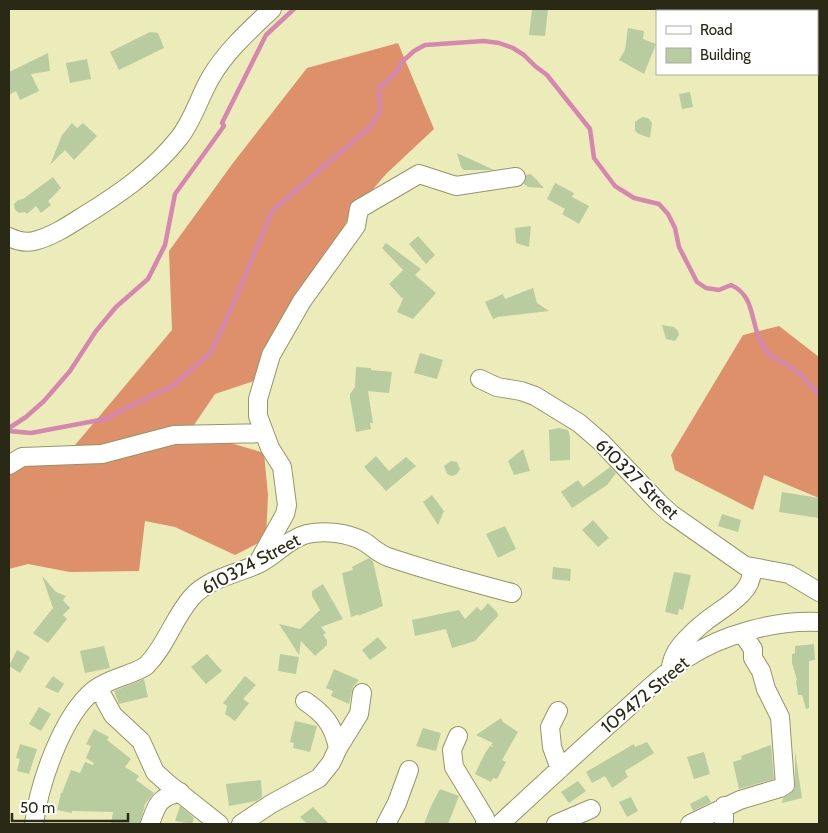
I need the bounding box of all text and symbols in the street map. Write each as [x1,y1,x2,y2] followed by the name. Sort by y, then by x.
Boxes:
[656,10,818,75] legend
[700,21,733,39] text: Road
[700,46,751,64] text: Building
[591,434,683,524] street label: 610327 Street
[198,529,304,599] street label: 610324 Street
[597,652,693,738] street label: 109472 Street
[12,790,129,822] scale bar
[20,799,55,817] text: 50 m

